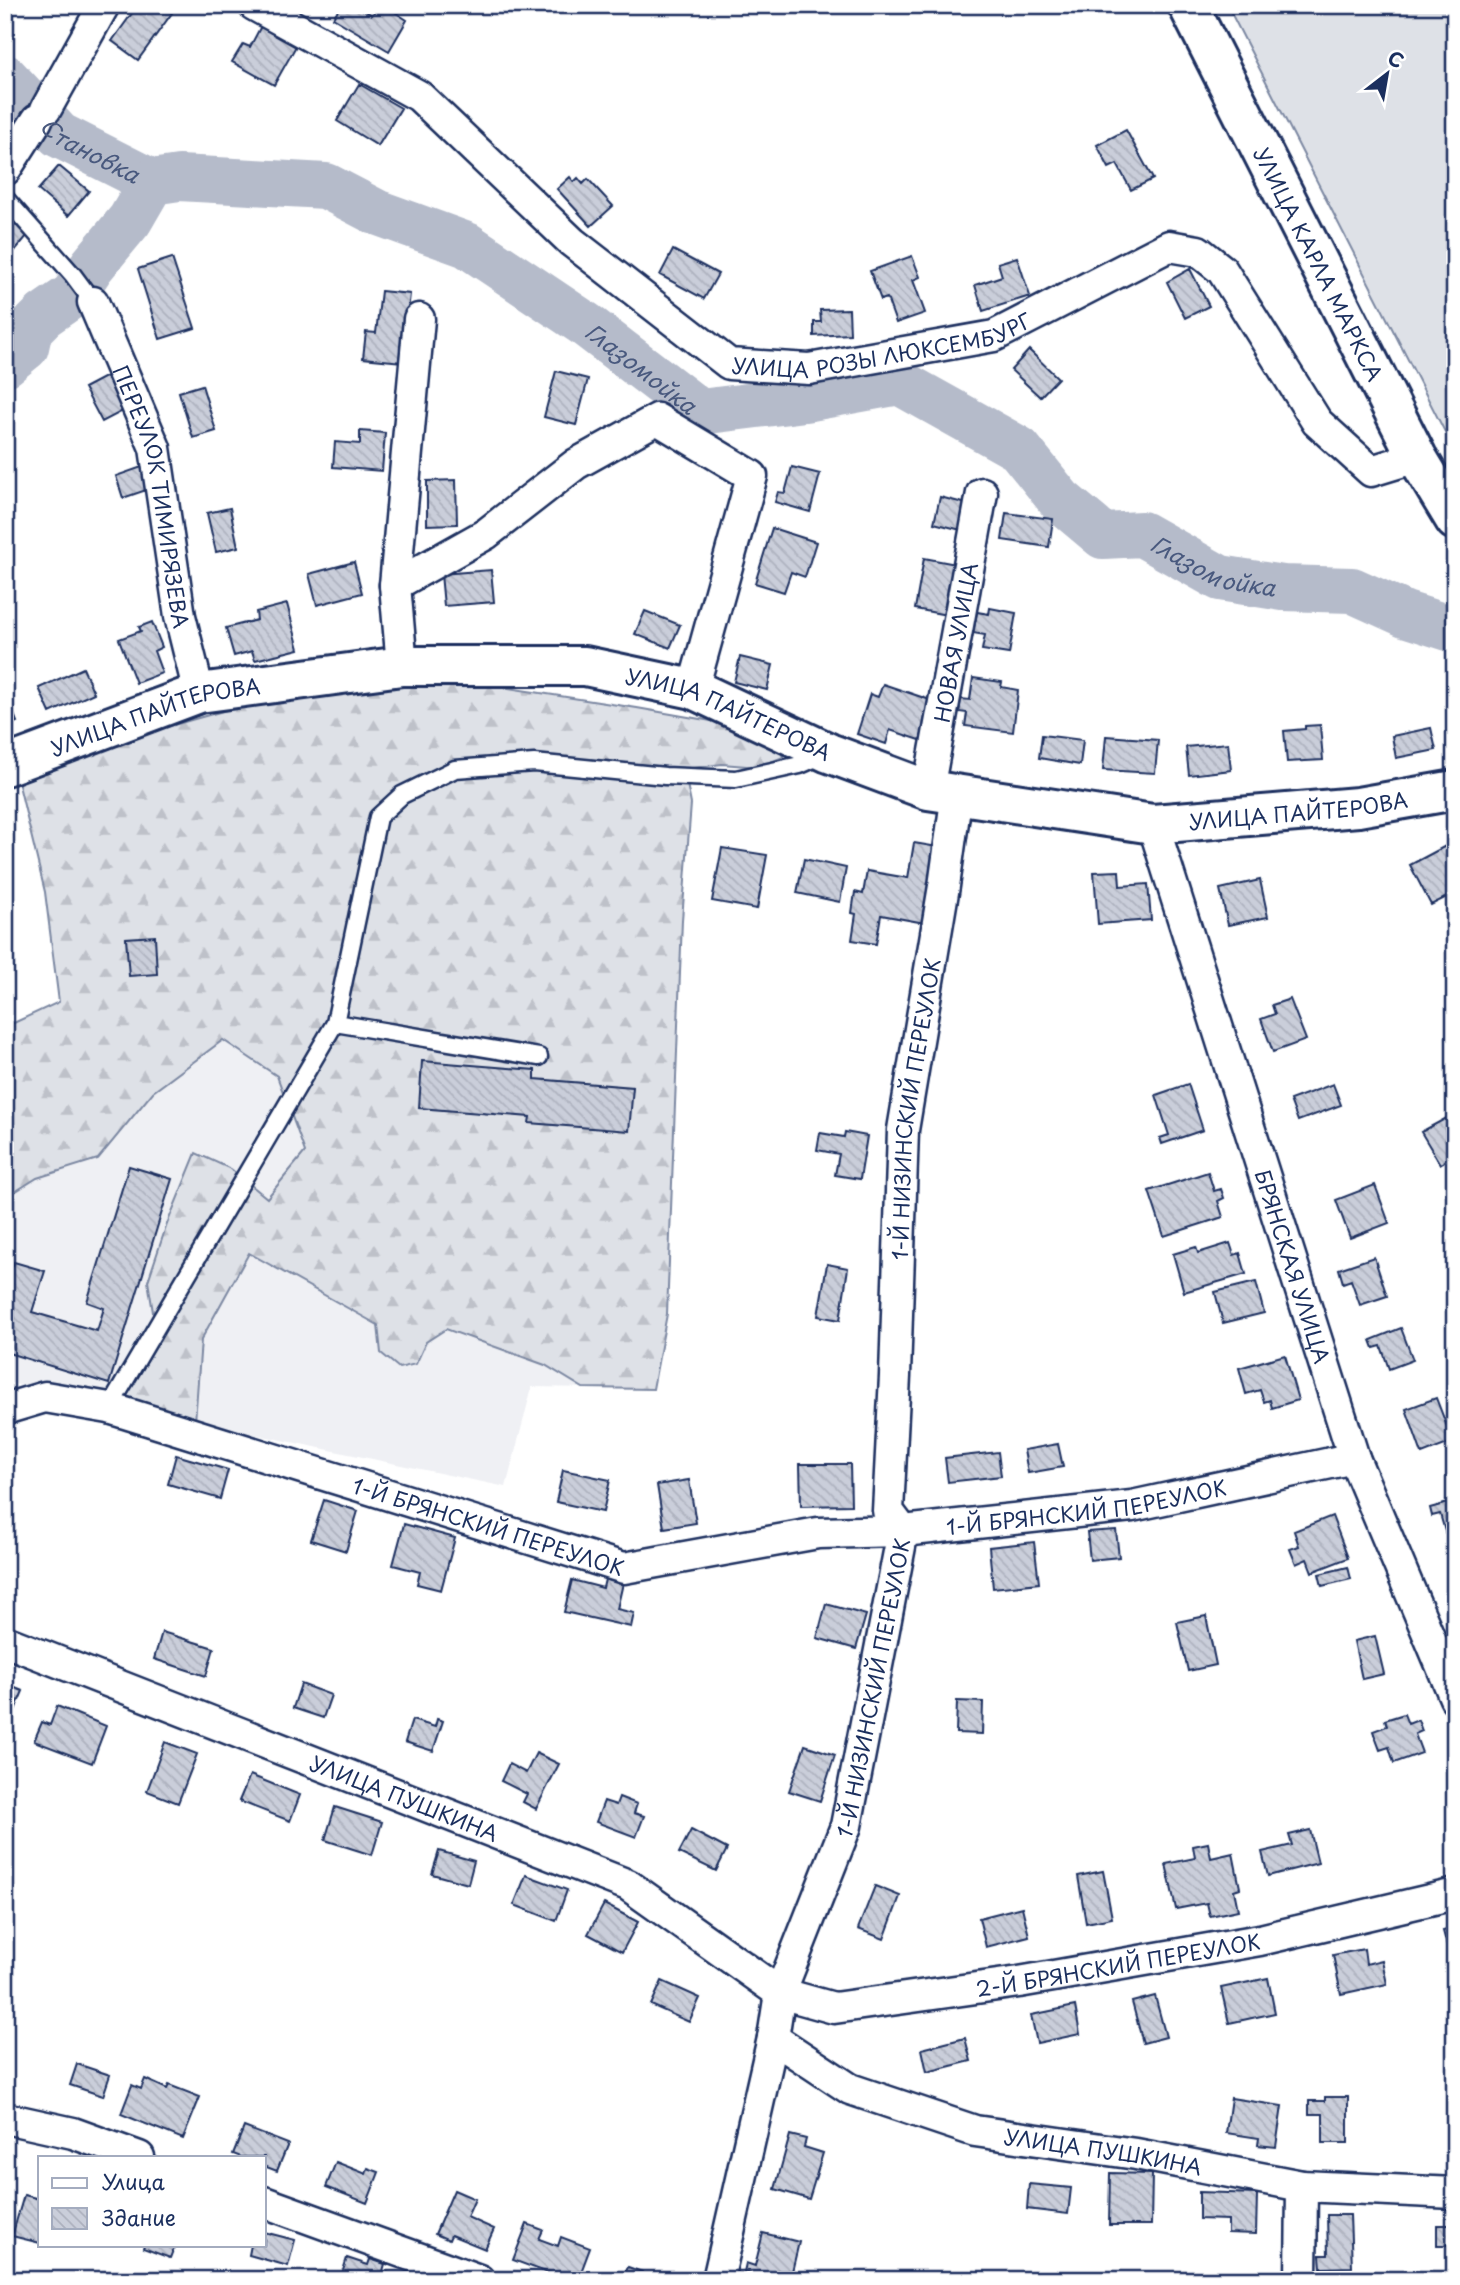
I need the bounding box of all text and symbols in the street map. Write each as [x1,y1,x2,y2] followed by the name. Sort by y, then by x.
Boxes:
[1352,38,1422,108] north arrow
[1383,43,1410,74] text: С
[33,109,147,191] water label: Становка
[1246,141,1392,386] street label: УЛИЦА КАРЛА МАРКСА
[731,304,1037,385] street label: УЛИЦА РОЗЫ ЛЮКСЕМБУРГ
[579,313,706,422] water label: Глазомойка
[106,360,198,631] street label: ПЕРЕУЛОК ТИМИРЯЗЕВА
[1145,525,1279,604] water label: Глазомойка
[925,560,985,725] street label: НОВАЯ УЛИЦА
[623,659,837,768] street label: УЛИЦА ПАЙТЕРОВА
[45,669,262,764] street label: УЛИЦА ПАЙТЕРОВА
[1188,783,1410,837] street label: УЛИЦА ПАЙТЕРОВА
[883,956,948,1261] street label: 1-Й НИЗИНСКИЙ ПЕРЕУЛОК
[1248,1165,1339,1367] street label: БРЯНСКАЯ УЛИЦА
[349,1469,628,1583] street label: 1-Й БРЯНСКИЙ ПЕРЕУЛОК
[945,1470,1229,1542] street label: 1-Й БРЯНСКИЙ ПЕРЕУЛОК
[827,1536,917,1842] street label: 1-Й НИЗИНСКИЙ ПЕРЕУЛОК
[306,1746,503,1849] street label: УЛИЦА ПУШКИНА
[974,1924,1263,2004] street label: 2-Й БРЯНСКИЙ ПЕРЕУЛОК
[1002,2119,1205,2182] street label: УЛИЦА ПУШКИНА
[38,2156,266,2246] legend
[102,2165,165,2197] text: Улица
[102,2201,176,2233] text: Здание

